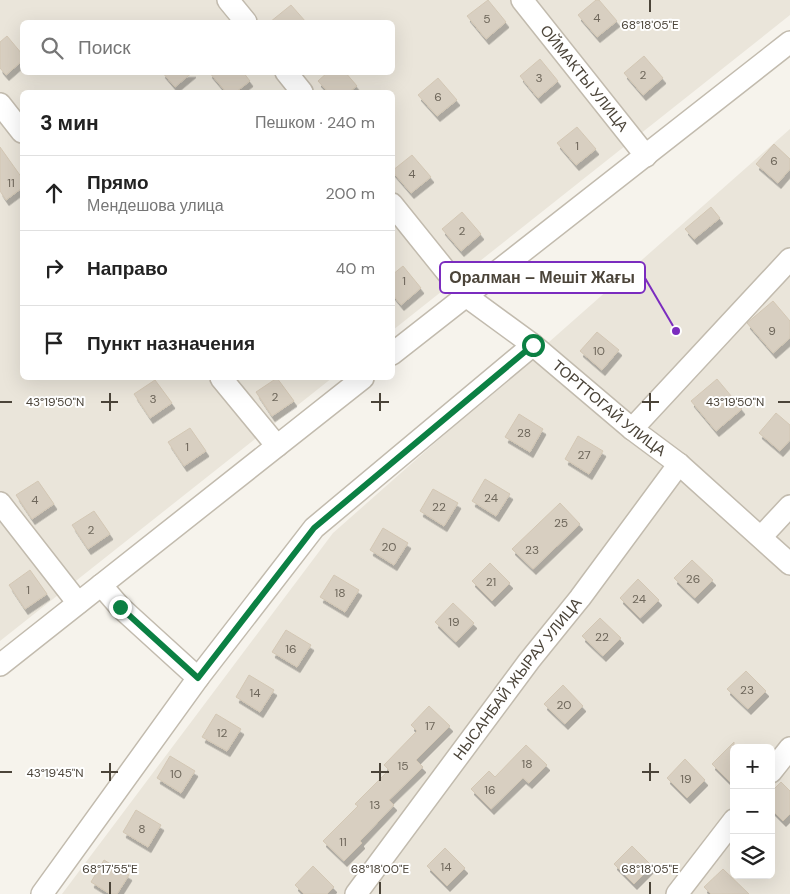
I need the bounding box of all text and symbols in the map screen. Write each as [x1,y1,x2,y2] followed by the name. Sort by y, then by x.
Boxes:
[593,10,601,26] house number: 4
[483,11,491,27] house number: 5
[621,17,679,33] text: 68°18'05"E
[20,20,395,75] search box
[536,21,633,136] street label: ОЙМАКТЫ УЛИЦА
[38,34,66,62] icon: search
[78,35,131,60] text: Поиск
[640,67,647,83] house number: 2
[535,70,543,86] house number: 3
[434,89,442,105] house number: 6
[40,109,99,137] text: 3 мин
[255,112,375,133] text: Пешком · 240 m
[575,138,579,154] house number: 1
[770,153,778,169] house number: 6
[408,166,416,182] house number: 4
[87,170,149,195] text: Прямо
[7,175,15,191] house number: 11
[40,179,68,207] icon: ahead
[326,183,375,204] text: 200 m
[87,195,224,216] text: Мендешова улица
[459,223,466,239] house number: 2
[40,254,68,282] icon: right
[87,256,168,281] text: Направо
[336,258,375,279] text: 40 m
[440,262,645,293] callout: Оралман – Мешіт Жағы
[449,267,635,288] text: Оралман – Мешіт Жағы
[402,273,406,289] house number: 1
[768,323,776,339] house number: 9
[40,329,68,357] icon: arrive
[87,331,255,356] text: Пункт назначения
[522,334,545,357] route start
[593,343,605,359] house number: 10
[548,356,670,461] street label: ТОРТТОГАЙ УЛИЦА
[272,389,279,405] house number: 2
[149,391,157,407] house number: 3
[26,394,84,410] text: 43°19'50"N
[706,394,764,410] text: 43°19'50"N
[517,425,531,441] house number: 28
[185,439,189,455] house number: 1
[577,447,591,463] house number: 27
[484,490,498,506] house number: 24
[31,492,39,508] house number: 4
[432,499,446,515] house number: 22
[554,515,568,531] house number: 25
[88,522,95,538] house number: 2
[381,539,397,555] house number: 20
[525,542,539,558] house number: 23
[686,571,700,587] house number: 26
[486,574,496,590] house number: 21
[26,582,30,598] house number: 1
[334,585,346,601] house number: 18
[632,591,646,607] house number: 24
[449,594,586,764] street label: НЫСАНБАЙ ЖЫРАУ УЛИЦА
[109,596,132,619] route end
[448,614,460,630] house number: 19
[595,629,609,645] house number: 22
[285,641,297,657] house number: 16
[740,682,754,698] house number: 23
[249,685,261,701] house number: 14
[556,697,572,713] house number: 20
[425,718,435,734] house number: 17
[217,725,227,741] house number: 12
[730,744,775,879] map controls
[730,744,775,789] button: +
[521,756,533,772] house number: 18
[397,758,409,774] house number: 15
[26,765,84,781] text: 43°19'45"N
[170,766,182,782] house number: 10
[680,771,692,787] house number: 19
[484,782,496,798] house number: 16
[730,789,775,834] button: −
[370,797,380,813] house number: 13
[138,821,146,837] house number: 8
[339,834,347,850] house number: 11
[730,834,775,879] button: layers
[440,859,452,875] house number: 14
[82,861,138,877] text: 68°17'55"E
[351,861,410,877] text: 68°18'00"E
[621,861,679,877] text: 68°18'05"E

